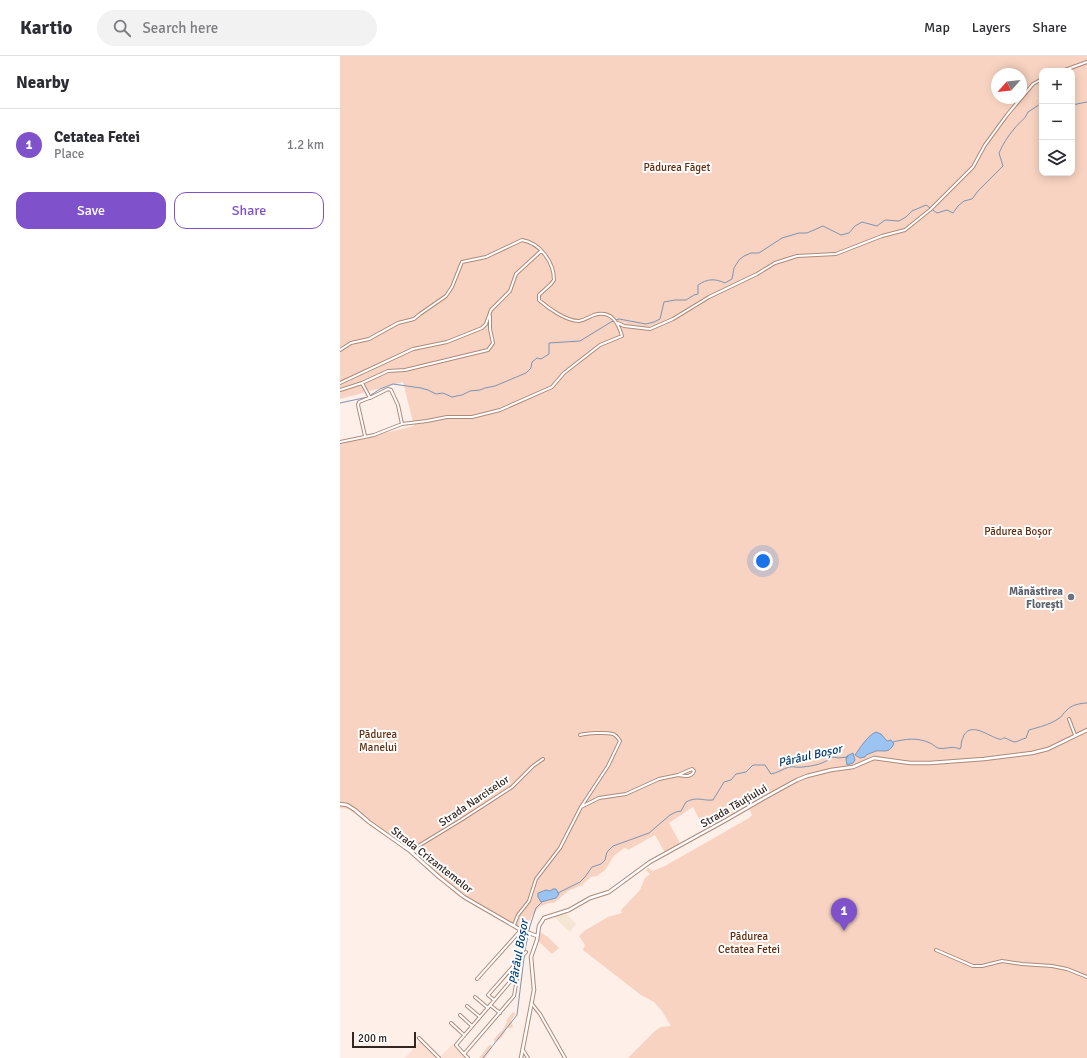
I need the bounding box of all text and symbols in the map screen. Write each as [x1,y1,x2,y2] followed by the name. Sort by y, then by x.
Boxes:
[97,10,377,46] search box
[20,16,73,40] text: Kartio
[111,17,133,39] icon: search
[143,19,218,37] text: Search here
[924,19,950,36] text: Map
[972,19,1011,36] text: Layers
[1033,19,1067,36] text: Share
[991,68,1027,104] north arrow
[1039,68,1075,176] map controls
[1039,68,1075,104] button: +
[16,72,69,93] text: Nearby
[1039,104,1075,140] button: −
[54,128,140,146] text: Cetatea Fetei
[25,137,33,153] text: 1
[287,137,324,153] text: 1.2 km
[1039,140,1075,176] button: layers
[54,146,84,162] text: Place
[644,161,711,174] park label: Pădurea Făget
[16,192,166,229] button: Save
[174,192,324,229] button: Share
[984,525,1052,538] park label: Pădurea Boșor
[753,551,773,571] your location
[1009,585,1063,612] place label: Mănăstirea Florești
[1066,592,1076,602] marker: Mănăstirea Florești
[359,728,398,754] park label: Pădurea Manelui
[777,741,845,771] water label: Pârâul Boșor
[437,773,511,829] street label: Strada Narciselor
[698,782,770,830] street label: Strada Tăuțiului
[389,824,475,896] street label: Strada Crizantemelor
[831,898,857,931] pin: 1
[506,917,532,985] water label: Pârâul Boșor
[718,930,780,956] park label: Pădurea Cetatea Fetei
[352,1030,416,1049] scale bar
[358,1032,387,1045] text: 200 m

